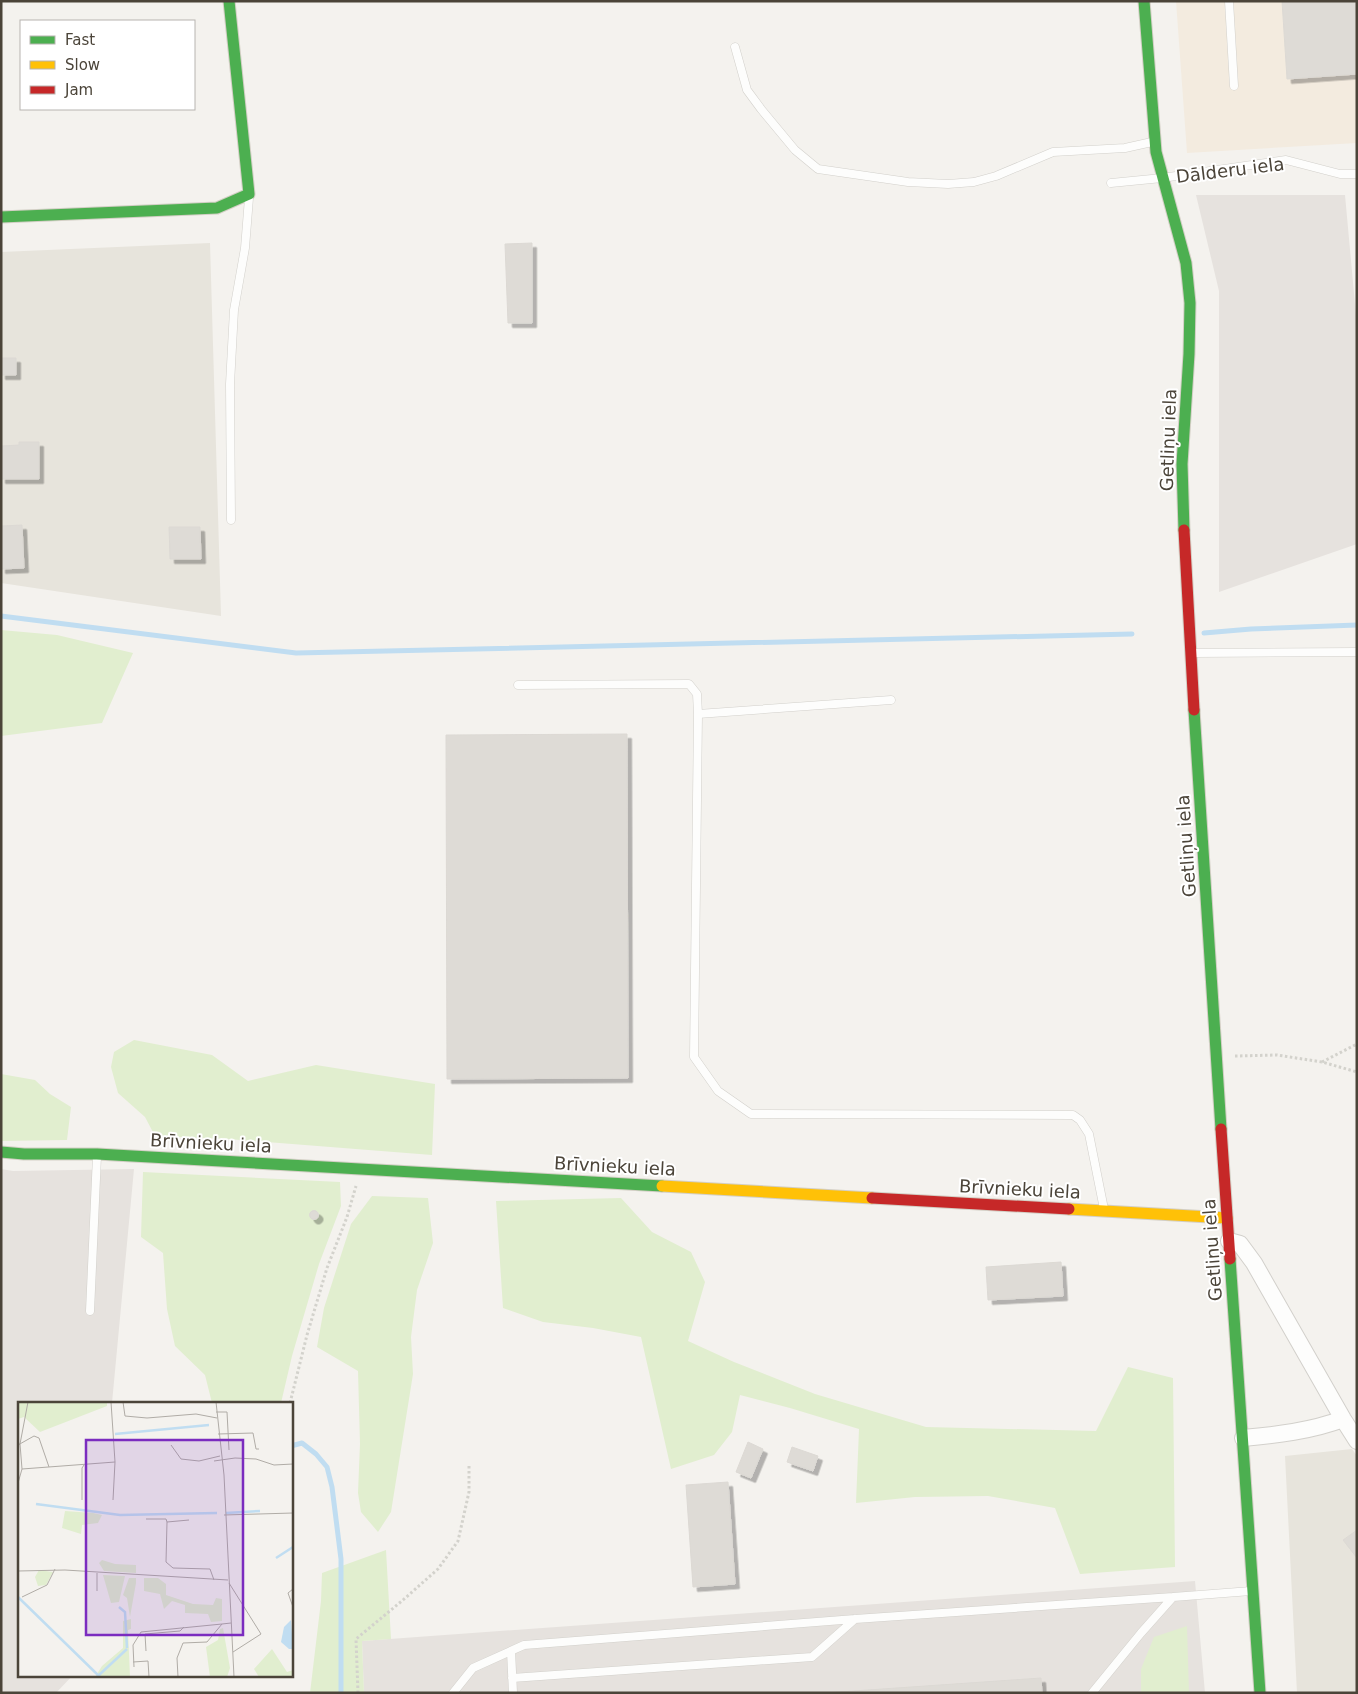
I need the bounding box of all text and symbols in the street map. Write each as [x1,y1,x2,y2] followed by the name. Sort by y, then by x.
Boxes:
[20,20,195,110] legend
[65,31,95,49] text: Fast
[65,56,100,74] text: Slow
[64,81,93,99] text: Jam
[1175,153,1285,187] street label: Dālderu iela
[1156,388,1180,492] street label: Getliņu iela
[1172,794,1200,898] street label: Getliņu iela
[150,1129,272,1157] street label: Brīvnieku iela
[554,1152,676,1180] street label: Brīvnieku iela
[959,1175,1081,1203] street label: Brīvnieku iela
[1198,1198,1226,1302] street label: Getliņu iela
[18,1402,292,1676] inset map

